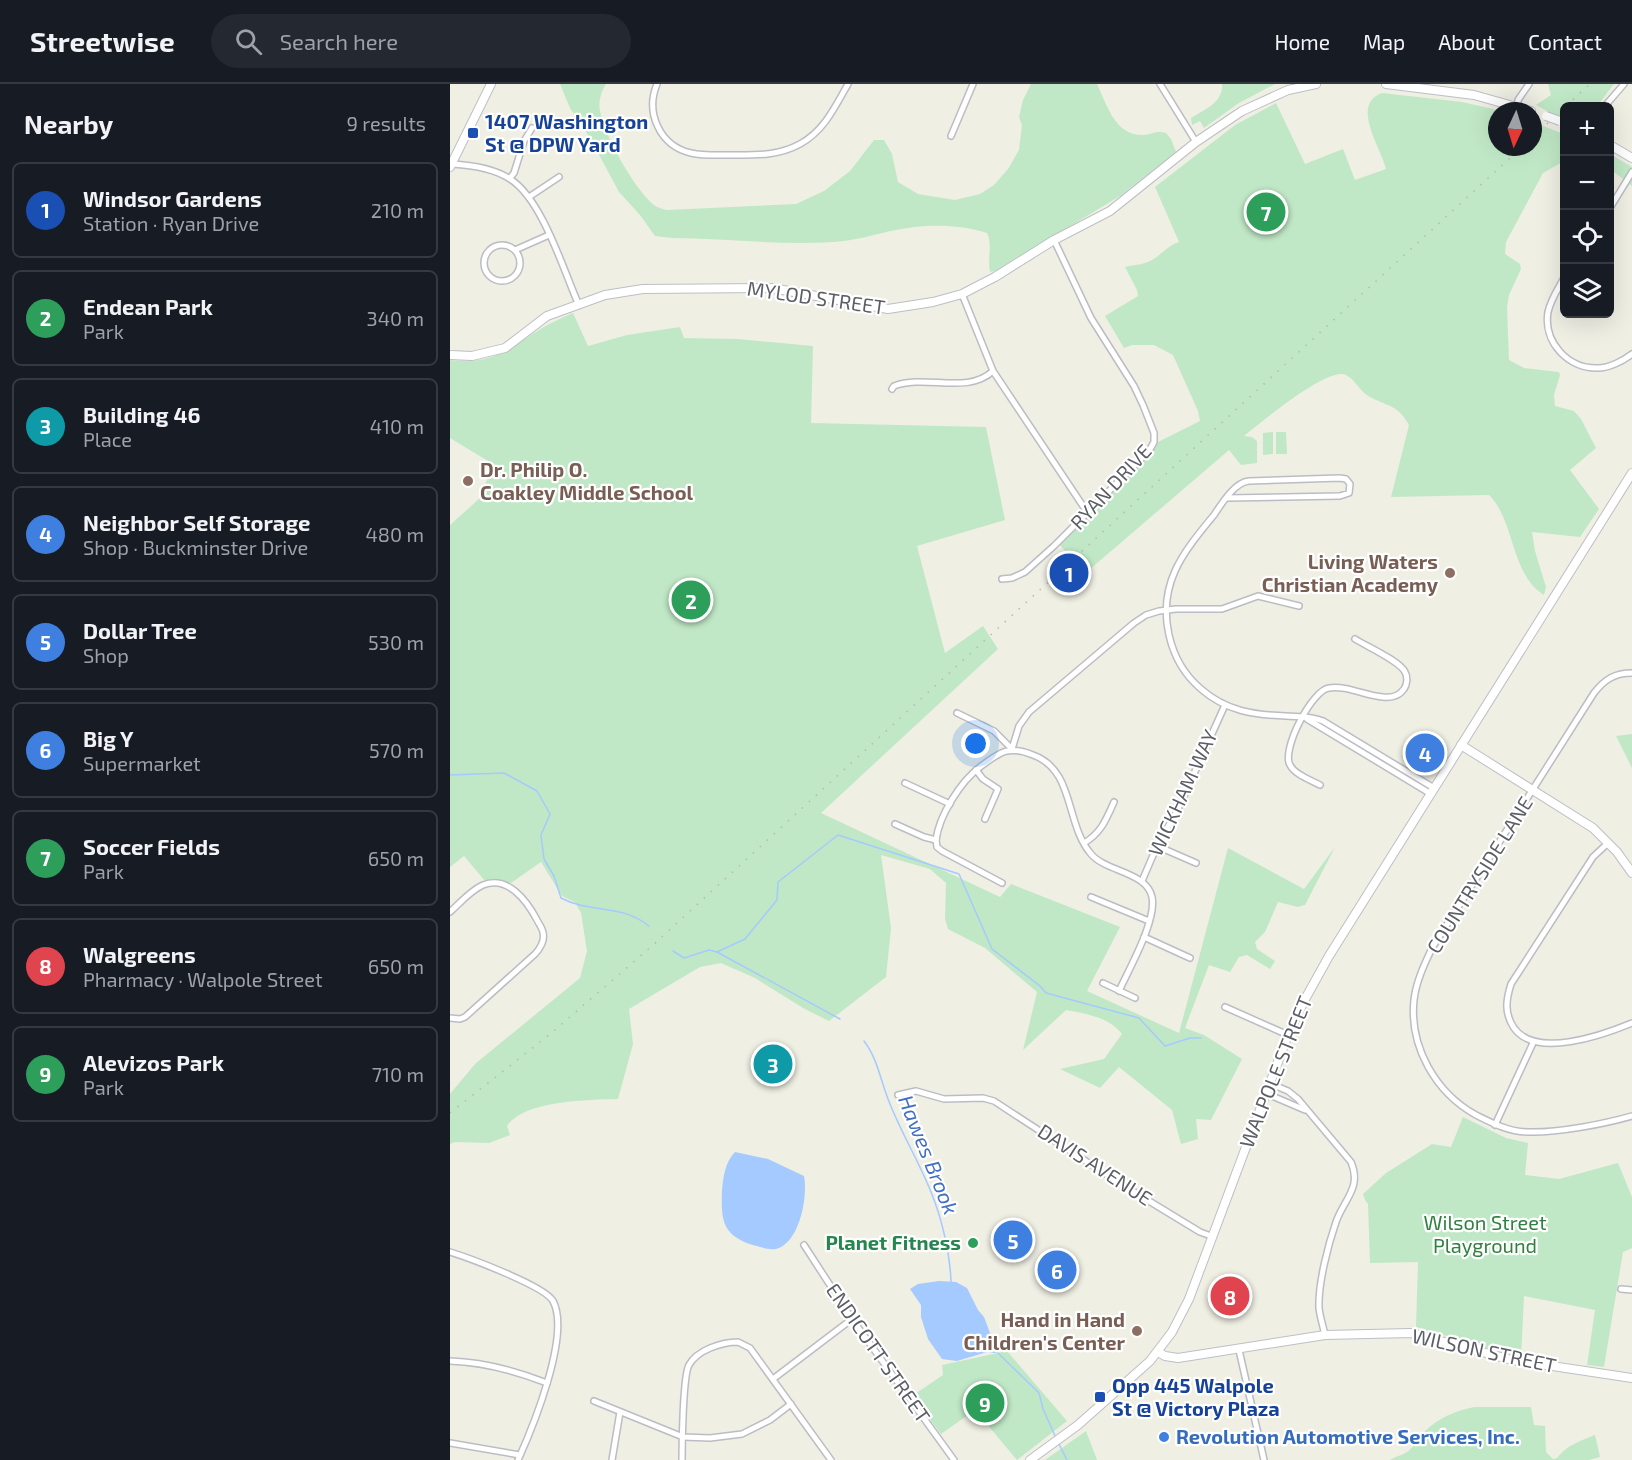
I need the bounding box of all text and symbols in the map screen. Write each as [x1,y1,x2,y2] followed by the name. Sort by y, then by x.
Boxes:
[211,14,631,68] search box
[30,24,175,58] text: Streetwise
[232,25,265,58] icon: search
[280,28,398,54] text: Search here
[1274,29,1330,54] text: Home
[1363,29,1405,54] text: Map
[1438,29,1495,54] text: About
[1528,29,1602,54] text: Contact
[1488,102,1542,156] north arrow
[1560,102,1614,318] map controls
[1560,102,1614,156] button: +
[24,108,113,139] text: Nearby
[485,109,648,156] place label: 1407 Washington St @ DPW Yard
[346,111,426,135] text: 9 results
[466,126,480,140] marker: 1407 Washington St @ DPW Yard
[1560,156,1614,210] button: −
[83,185,262,211] text: Windsor Gardens
[1246,190,1286,234] pin: 7
[41,198,50,222] text: 1
[371,198,424,222] text: 210 m
[1560,210,1614,264] button: locate
[83,211,259,235] text: Station · Ryan Drive
[1560,264,1614,318] button: layers
[746,275,887,319] street label: MYLOD STREET
[83,293,213,319] text: Endean Park
[40,306,51,330] text: 2
[367,306,424,330] text: 340 m
[83,319,124,343] text: Park
[83,401,200,427] text: Building 46
[40,414,51,438] text: 3
[370,414,424,438] text: 410 m
[83,427,132,451] text: Place
[1065,439,1156,534] street label: RYAN DRIVE
[480,457,693,505] place label: Dr. Philip O. Coakley Middle School
[461,474,475,488] marker: Dr. Philip O. Coakley Middle School
[83,509,310,535] text: Neighbor Self Storage
[39,522,52,546] text: 4
[366,522,424,546] text: 480 m
[83,535,308,559] text: Shop · Buckminster Drive
[1262,549,1439,597] place label: Living Waters Christian Academy
[1050,550,1088,596] pin: 1
[1443,566,1457,580] marker: Living Waters Christian Academy
[672,578,710,622] pin: 2
[83,617,197,643] text: Dollar Tree
[40,630,51,654] text: 5
[368,630,424,654] text: 530 m
[83,643,129,667] text: Shop
[83,725,134,751] text: Big Y
[1142,725,1222,859] street label: WICKHAM WAY
[961,729,990,758] your location
[1406,730,1444,776] pin: 4
[40,738,51,762] text: 6
[369,738,424,762] text: 570 m
[83,751,201,775] text: Supermarket
[1421,792,1537,957] street label: COUNTRYSIDE LANE
[83,833,220,859] text: Soccer Fields
[40,846,51,870] text: 7
[368,846,424,870] text: 650 m
[83,859,124,883] text: Park
[83,941,196,967] text: Walgreens
[39,954,52,978] text: 8
[368,954,424,978] text: 650 m
[83,967,323,991] text: Pharmacy · Walpole Street
[1234,992,1317,1151] street label: WALPOLE STREET
[754,1042,792,1086] pin: 3
[83,1049,224,1075] text: Alevizos Park
[40,1062,51,1086] text: 9
[372,1062,424,1086] text: 710 m
[83,1075,124,1099] text: Park
[894,1091,965,1218] water label: Hawes Brook
[1034,1118,1157,1210] street label: DAVIS AVENUE
[1423,1210,1547,1257] park label: Wilson Street Playground
[994,1218,1032,1262] pin: 5
[825,1230,961,1254] place label: Planet Fitness
[966,1236,980,1250] marker: Planet Fitness
[1038,1248,1076,1292] pin: 6
[1210,1274,1250,1318] pin: 8
[822,1278,936,1427] street label: ENDICOTT STREET
[963,1307,1125,1354] place label: Hand in Hand Children's Center
[1410,1323,1559,1377] street label: WILSON STREET
[1130,1324,1144,1338] marker: Hand in Hand Children's Center
[1112,1373,1280,1421] place label: Opp 445 Walpole St @ Victory Plaza
[966,1380,1004,1426] pin: 9
[1093,1390,1107,1404] marker: Opp 445 Walpole St @ Victory Plaza
[1176,1424,1520,1448] place label: Revolution Automotive Services, Inc.
[1157,1430,1171,1444] marker: Revolution Automotive Services, Inc.

